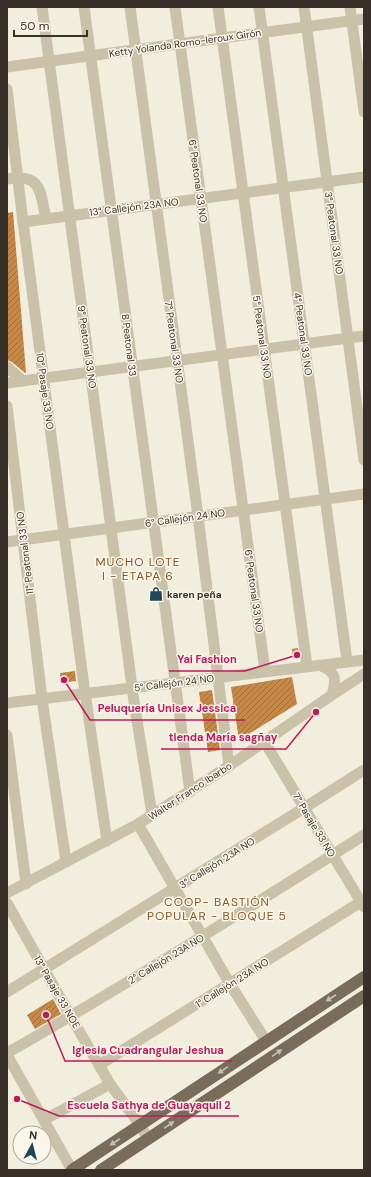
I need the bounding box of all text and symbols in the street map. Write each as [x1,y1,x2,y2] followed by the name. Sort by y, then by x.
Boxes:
[14,12,87,38] scale bar
[20,18,49,34] text: 50 m
[108,26,262,60] street label: Ketty Yolanda Romo-leroux Girón
[186,139,210,224] street label: 6° Peatonal 33 NO
[322,191,346,275] street label: 3° Peatonal 33 NO
[89,195,180,219] street label: 13° Callejón 23A NO
[291,292,315,377] street label: 4° Peatonal 33 NO
[250,295,274,380] street label: 5° Peatonal 33 NO
[162,300,186,384] street label: 7° Peatonal 33 NO
[75,305,99,390] street label: 9° Peatonal 33 NO
[119,313,139,377] street label: 8 Peatonal 33
[33,352,57,430] street label: 10° Pasaje 33 NO
[144,506,226,530] street label: 6° Callejón 24 NO
[13,510,37,595] street label: 11° Peatonal 33 NO
[242,549,266,634] street label: 6° Peatonal 33 NO
[95,554,181,584] district label: MUCHO LOTE I - ETAPA 6
[148,586,164,602] shop icon: karen peña
[167,588,222,601] place label: karen peña
[169,648,245,671] callout: Yai Fashion
[177,652,237,666] text: Yai Fashion
[133,672,215,694] street label: 5° Callejón 24 NO
[90,697,245,720] callout: Peluquería Unisex Jessica
[98,701,236,715] text: Peluquería Unisex Jessica
[161,726,286,749] callout: tienda María sagñay
[169,730,278,744] text: tienda María sagñay
[146,759,234,823] street label: Walter Franco Ibarbo
[290,790,338,860] street label: 7° Pasaje 33 NO
[177,834,257,891] street label: 3° Callejón 23A NO
[147,894,287,924] district label: COOP- BASTIÓN POPULAR - BLOQUE 5
[126,931,207,987] street label: 2° Callejón 23A NO
[31,953,83,1031] street label: 13° Pasaje 33 NOE
[193,955,271,1011] street label: 1° Callejón 23A NO
[326,994,337,1002] one-way arrow
[65,1038,232,1061] callout: Iglesia Cuadrangular Jeshua
[72,1043,224,1057] text: Iglesia Cuadrangular Jeshua
[271,1050,283,1057] one-way arrow
[218,1066,228,1074] one-way arrow
[59,1093,239,1116] callout: Escuela Sathya de Guayaquil 2
[67,1098,231,1112] text: Escuela Sathya de Guayaquil 2
[164,1121,174,1129] one-way arrow
[12,1125,52,1165] north arrow
[28,1128,38,1143] text: N
[110,1138,120,1146] one-way arrow

